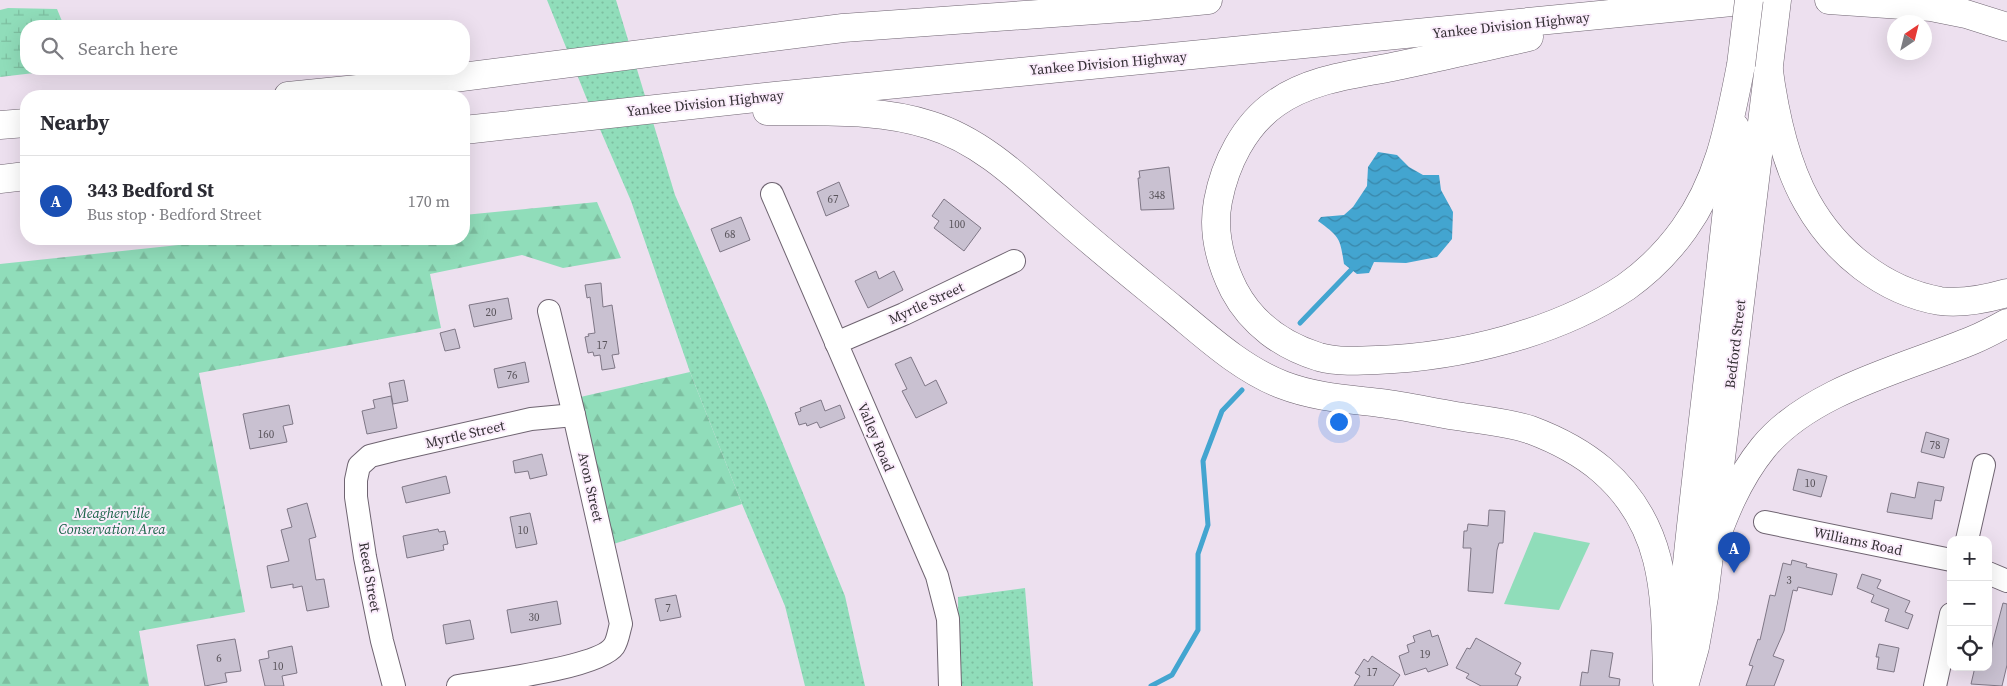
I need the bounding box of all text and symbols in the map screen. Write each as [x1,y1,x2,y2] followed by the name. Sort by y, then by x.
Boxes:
[1431,7,1591,43] street label: Yankee Division Highway
[1887,15,1932,60] north arrow
[20,20,470,75] search box
[38,34,66,62] icon: search
[78,35,178,61] text: Search here
[1028,46,1188,80] street label: Yankee Division Highway
[625,85,785,121] street label: Yankee Division Highway
[40,108,110,137] text: Nearby
[87,177,214,203] text: 343 Bedford St
[1149,188,1165,203] house number: 348
[51,190,61,212] text: A
[408,190,450,212] text: 170 m
[828,192,839,207] house number: 67
[87,203,261,225] text: Bus stop · Bedford Street
[949,217,966,232] house number: 100
[725,227,736,242] house number: 68
[885,277,967,329] street label: Myrtle Street
[1720,298,1750,390] street label: Bedford Street
[486,305,497,320] house number: 20
[597,338,608,353] house number: 17
[507,368,518,383] house number: 76
[853,400,899,475] street label: Valley Road
[1326,409,1352,435] your location
[423,415,507,453] street label: Myrtle Street
[258,427,275,442] house number: 160
[1930,438,1941,453] house number: 78
[573,450,609,524] street label: Avon Street
[1805,476,1816,491] house number: 10
[58,503,166,539] park label: Meagherville Conservation Area
[1812,522,1904,560] street label: Williams Road
[518,523,529,538] house number: 10
[1718,532,1750,573] pin: A
[1947,536,1992,671] map controls
[1947,536,1992,581] button: +
[354,540,386,614] street label: Reed Street
[1786,573,1792,588] house number: 3
[1947,581,1992,626] button: −
[665,601,671,616] house number: 7
[529,610,540,625] house number: 30
[1947,626,1992,671] button: locate
[1420,647,1431,662] house number: 19
[216,651,222,666] house number: 6
[273,659,284,674] house number: 10
[1367,665,1378,680] house number: 17

